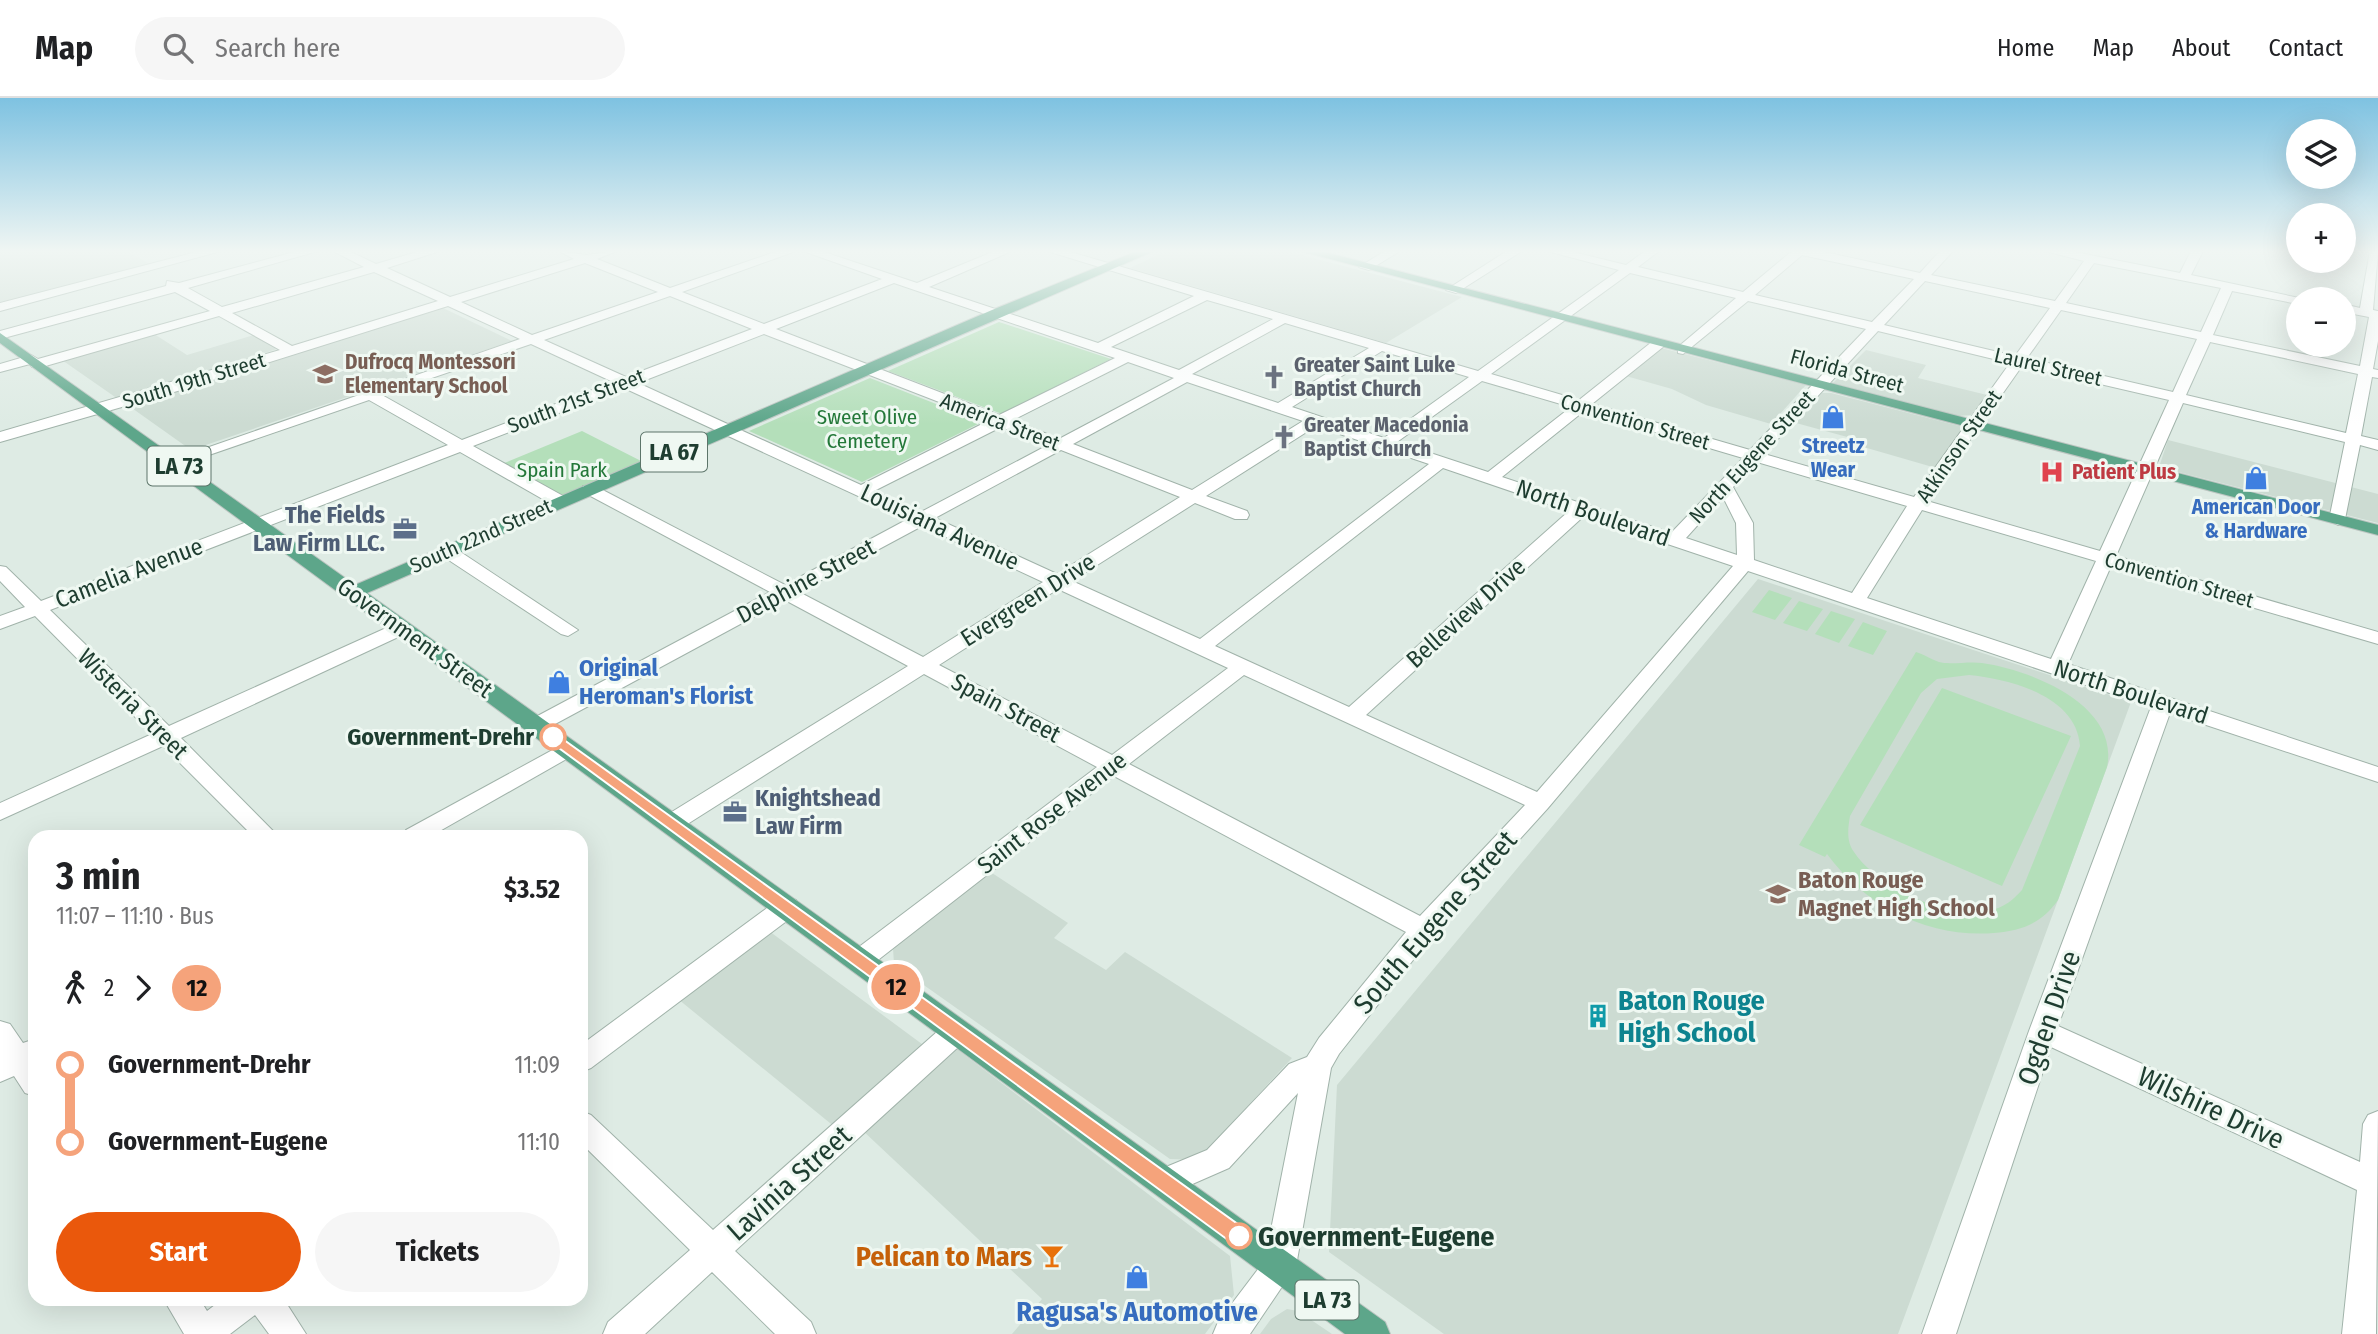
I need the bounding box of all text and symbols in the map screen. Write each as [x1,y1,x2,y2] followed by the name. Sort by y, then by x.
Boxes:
[135,17,625,80] search box
[35,28,93,68] text: Map
[159,29,197,67] icon: search
[215,33,340,64] text: Search here
[1997,34,2054,62] text: Home
[2092,34,2134,62] text: Map
[2172,34,2230,62] text: About
[2268,34,2343,62] text: Contact
[2286,119,2356,357] map controls
[2286,119,2356,189] button: layers
[2286,203,2356,273] button: +
[2286,287,2356,357] button: −
[1992,342,2104,392] street label: Laurel Street
[1788,343,1907,399] street label: Florida Street
[119,347,269,415] street label: South 19th Street
[345,349,516,399] place label: Dufrocq Montessori Elementary School
[1294,352,1455,402] place label: Greater Saint Luke Baptist Church
[311,360,339,388] school or university icon: Dufrocq Montessori Elementary School
[504,363,648,439] street label: South 21st Street
[1260,363,1288,391] church icon: Greater Saint Luke Baptist Church
[1911,384,2007,507] street label: Atkinson Street
[1684,385,1820,529] street label: North Eugene Street
[937,387,1064,457] street label: America Street
[1558,388,1713,456] street label: Convention Street
[1819,403,1847,431] shop icon: Streetz Wear
[817,404,917,454] park label: Sweet Olive Cemetery
[1304,412,1469,462] place label: Greater Macedonia Baptist Church
[1270,423,1298,451] church icon: Greater Macedonia Baptist Church
[641,432,707,472] road number: LA 67
[1802,433,1865,483] place label: Streetz Wear
[148,446,210,486] road number: LA 73
[517,457,607,483] park label: Spain Park
[2038,458,2066,486] hospital icon: Patient Plus
[2072,459,2176,485] place label: Patient Plus
[2242,464,2270,492] shop icon: American Door & Hardware
[1512,474,1674,552] street label: North Boulevard
[856,478,1024,576] street label: Louisiana Avenue
[406,493,556,579] street label: South 22nd Street
[2191,494,2321,544] place label: American Door & Hardware
[253,501,385,557] place label: The Fields Law Firm LLC.
[391,515,419,543] office icon: The Fields Law Firm LLC.
[51,532,207,614] street label: Camelia Avenue
[732,533,880,629] street label: Delphine Street
[2102,546,2257,614] street label: Convention Street
[956,548,1100,652] street label: Evergreen Drive
[1401,552,1531,674] street label: Belleview Drive
[332,572,498,704] street label: Government Street
[72,643,194,765] street label: Wisteria Street
[579,654,754,710] place label: Original Heroman's Florist
[2050,654,2212,730] street label: North Boulevard
[545,668,573,696] shop icon: Original Heroman's Florist
[947,668,1065,748] street label: Spain Street
[347,723,534,751] place label: Government-Drehr
[540,724,566,750] marker: Government-Drehr
[972,746,1132,880] street label: Saint Rose Avenue
[755,784,881,840] place label: Knightshead Law Firm
[721,798,749,826] office icon: Knightshead Law Firm
[1347,823,1524,1020] street label: South Eugene Street
[56,853,141,899] text: 3 min
[1798,866,1995,922] place label: Baton Rouge Magnet High School
[504,874,560,905] text: $3.52
[1764,880,1792,908] school or university icon: Baton Rouge Magnet High School
[56,902,214,930] text: 11:07 – 11:10 · Bus
[2011,947,2087,1089] street label: Ogden Drive
[864,964,928,1010] line badge: 12
[56,969,94,1007] icon: walk
[124,969,162,1007] icon: forward
[885,973,907,1001] text: 12
[104,974,114,1002] text: 2
[186,974,207,1002] text: 12
[1618,984,1765,1049] place label: Baton Rouge High School
[1584,1002,1612,1030] building icon: Baton Rouge High School
[108,1049,310,1080] text: Government-Drehr
[515,1051,560,1079] text: 11:09
[2132,1060,2290,1156] street label: Wilshire Drive
[720,1118,859,1247] street label: Lavinia Street
[108,1126,328,1157] text: Government-Eugene
[517,1128,560,1156] text: 11:10
[56,1212,301,1292] button: Start
[315,1212,560,1292] button: Tickets
[1258,1220,1495,1253] place label: Government-Eugene
[1226,1223,1252,1249] marker: Government-Eugene
[856,1240,1032,1273] place label: Pelican to Mars
[1038,1242,1066,1270] bar icon: Pelican to Mars
[1123,1263,1151,1291] shop icon: Ragusa's Automotive
[1296,1280,1358,1320] road number: LA 73
[1016,1295,1258,1328] place label: Ragusa's Automotive

